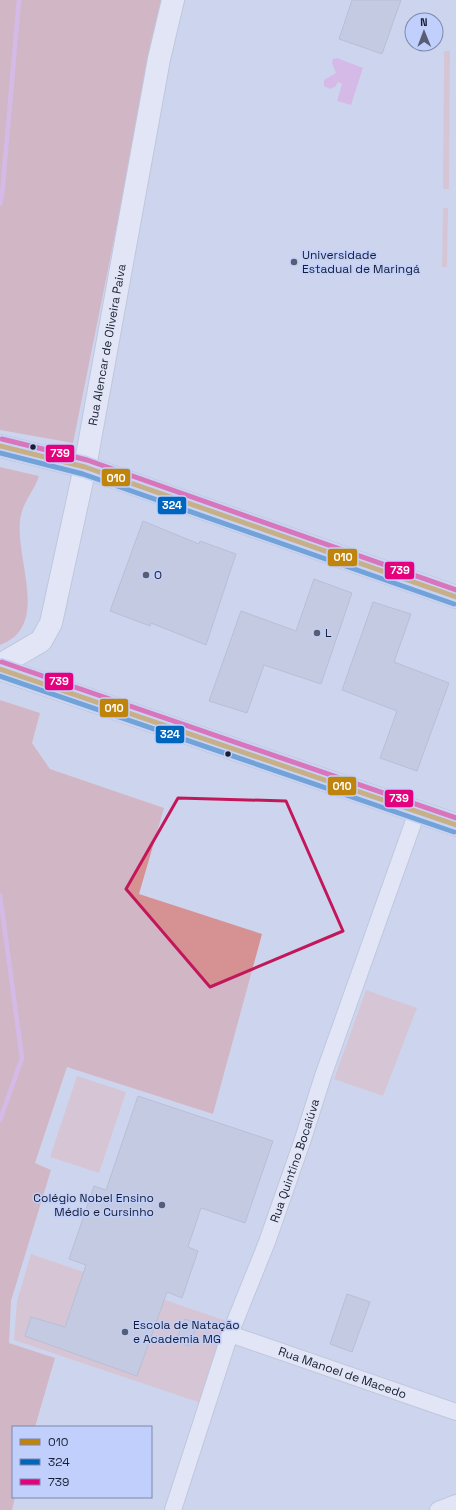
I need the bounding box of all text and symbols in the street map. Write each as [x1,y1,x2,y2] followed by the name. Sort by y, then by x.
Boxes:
[404,12,444,52] north arrow
[420,15,428,29] text: N
[302,247,420,277] place label: Universidade Estadual de Maringá
[289,257,299,267] marker: Universidade Estadual de Maringá
[85,262,130,427] street label: Rua Alencar de Oliveira Paiva
[28,442,38,452] unlabelled marker
[45,444,75,463] line badge: 739
[50,446,70,460] text: 739
[101,468,131,487] line badge: 010
[106,471,126,485] text: 010
[157,496,187,515] line badge: 324
[162,498,182,512] text: 324
[327,548,358,567] line badge: 010
[333,550,353,564] text: 010
[384,561,415,580] line badge: 739
[390,563,410,577] text: 739
[154,567,162,583] place label: O
[141,570,151,580] marker: O
[325,625,332,641] place label: L
[312,628,322,638] marker: L
[44,672,74,691] line badge: 739
[49,674,69,688] text: 739
[99,698,129,718] line badge: 010
[104,701,124,715] text: 010
[155,725,185,744] line badge: 324
[160,727,180,741] text: 324
[223,749,233,759] unlabelled marker
[327,776,357,796] line badge: 010
[332,779,352,793] text: 010
[384,789,414,808] line badge: 739
[389,791,409,805] text: 739
[266,1097,323,1225] street label: Rua Quintino Bocaiúva
[33,1190,154,1220] place label: Colégio Nobel Ensino Médio e Cursinho
[157,1200,167,1210] marker: Colégio Nobel Ensino Médio e Cursinho
[133,1317,240,1347] place label: Escola de Natação e Academia MG
[120,1327,130,1337] marker: Escola de Natação e Academia MG
[276,1343,409,1402] street label: Rua Manoel de Macedo
[12,1426,152,1498] legend
[48,1434,68,1450] text: 010
[48,1454,70,1470] text: 324
[48,1474,69,1490] text: 739

